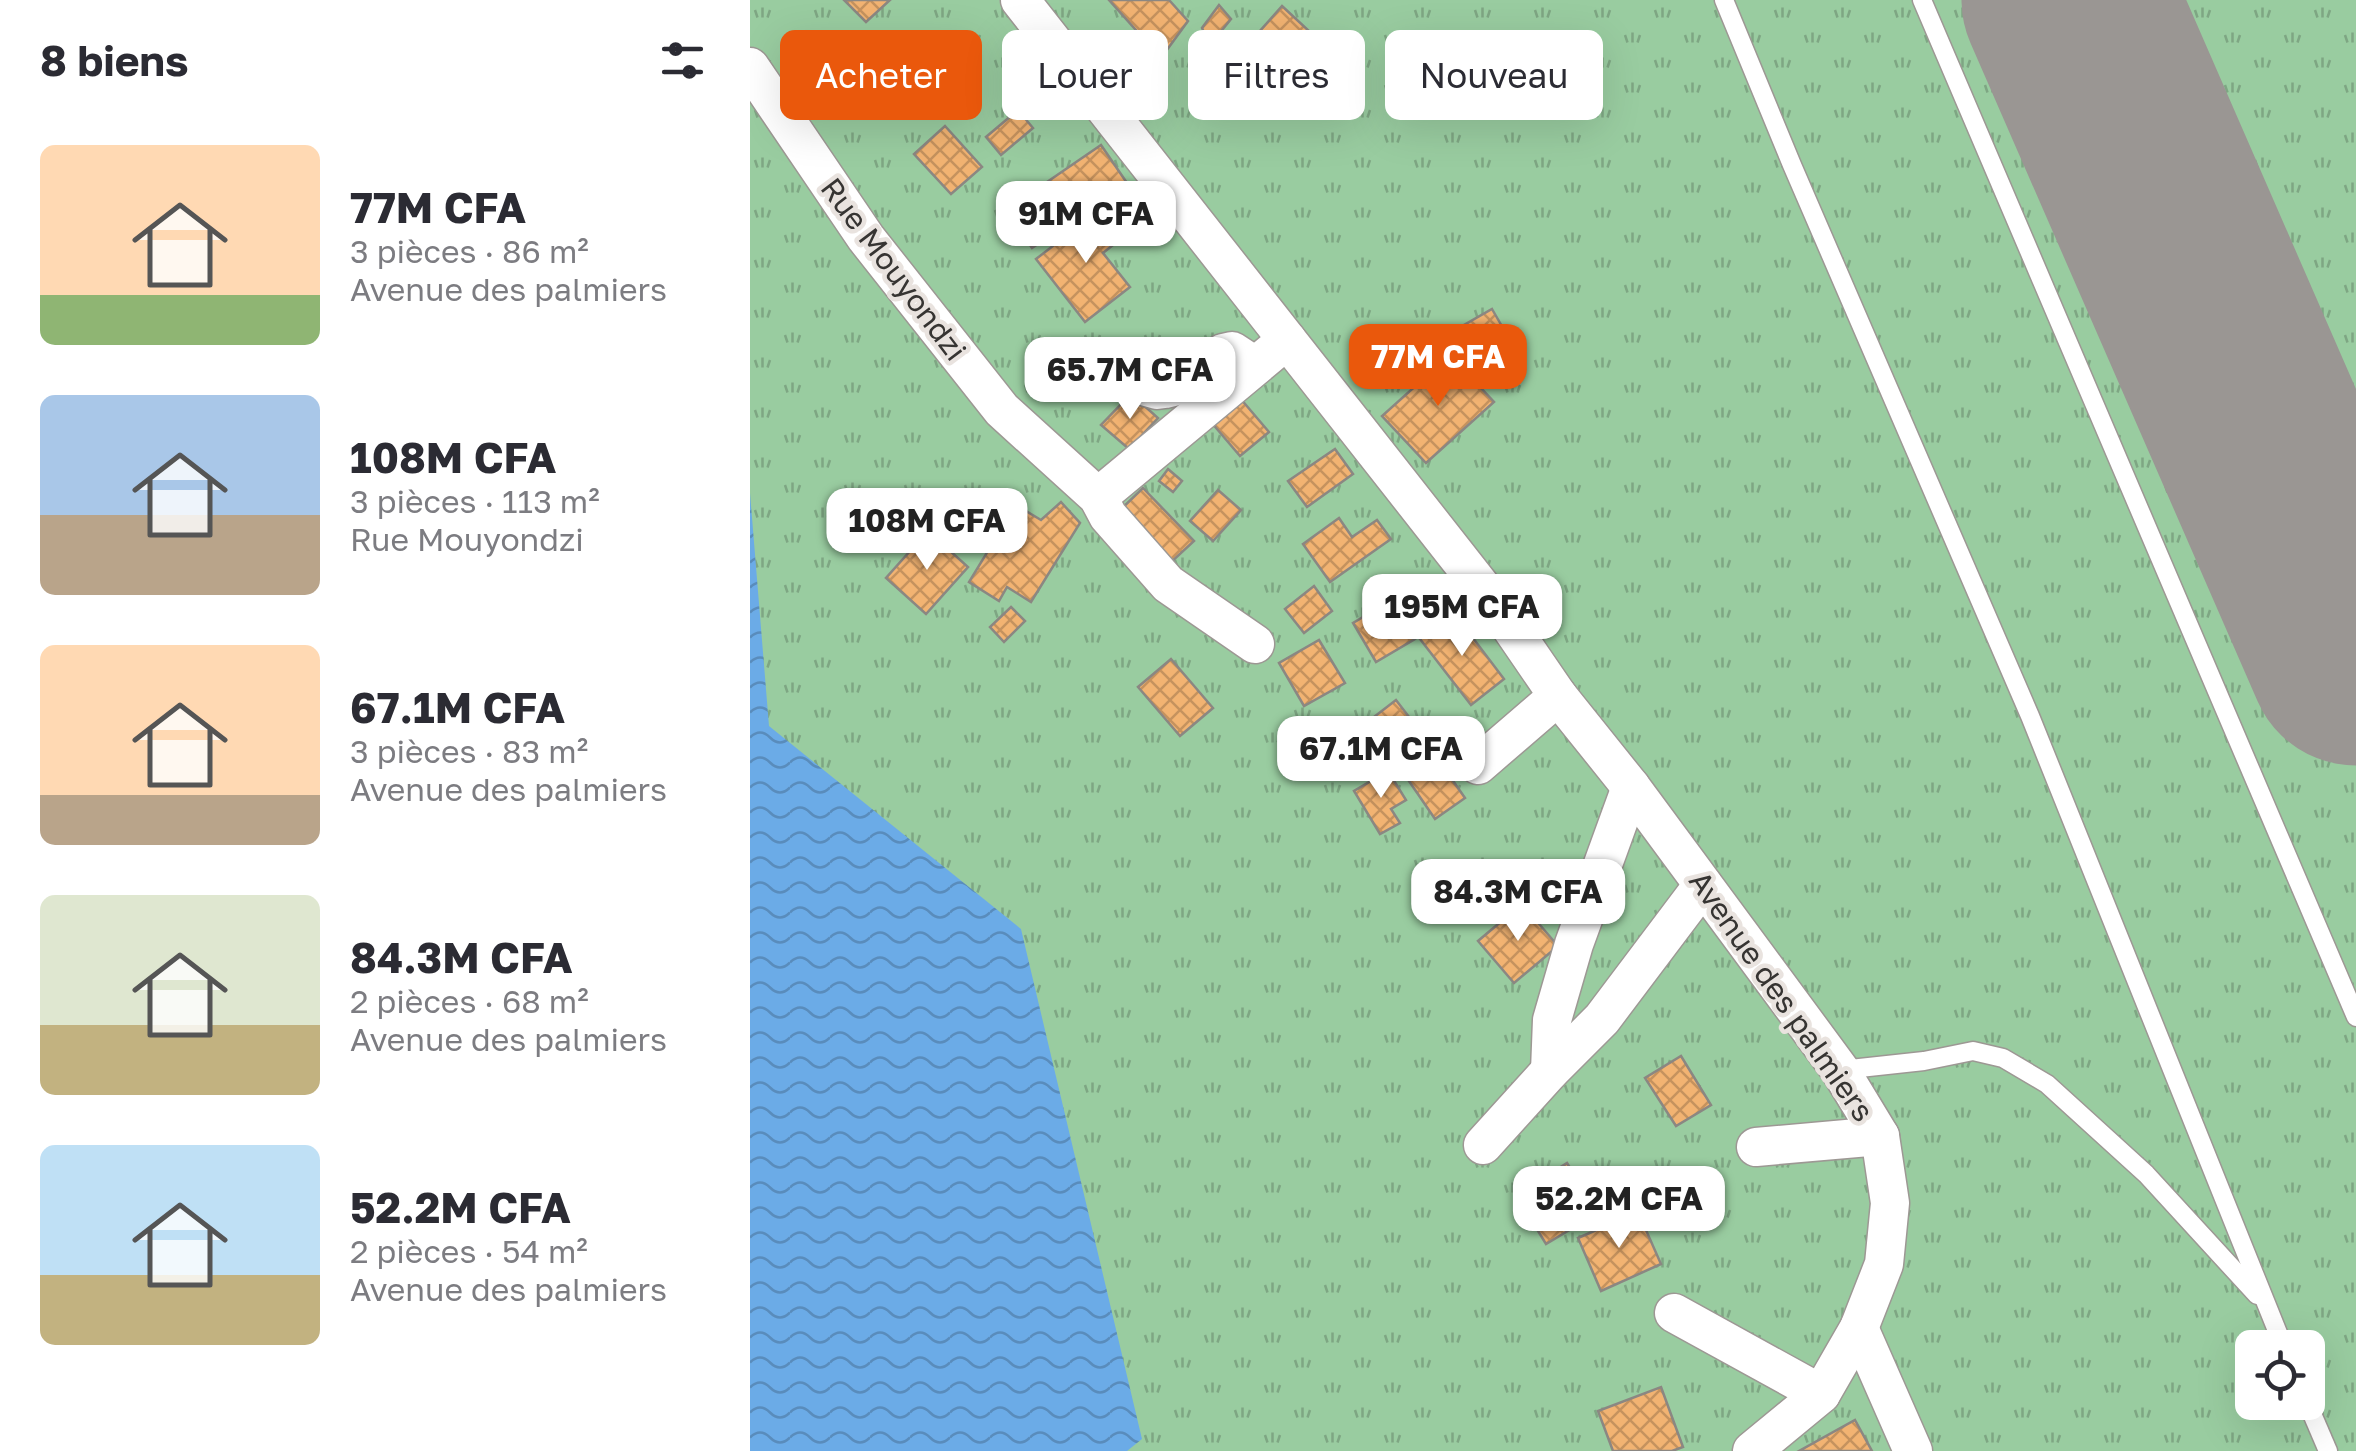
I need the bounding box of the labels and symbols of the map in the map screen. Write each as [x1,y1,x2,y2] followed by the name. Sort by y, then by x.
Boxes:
[814,171,974,367] street label: Rue Mouyondzi
[994,181,1178,266] pin: 91M CFA
[1346,324,1530,409] pin: 77M CFA
[1016,337,1244,422] pin: 65.7M CFA
[824,488,1030,573] pin: 108M CFA
[1359,574,1565,659] pin: 195M CFA
[1267,716,1495,801] pin: 67.1M CFA
[1404,859,1632,944] pin: 84.3M CFA
[1682,864,1882,1128] street label: Avenue des palmiers
[1505,1166,1733,1251] pin: 52.2M CFA

